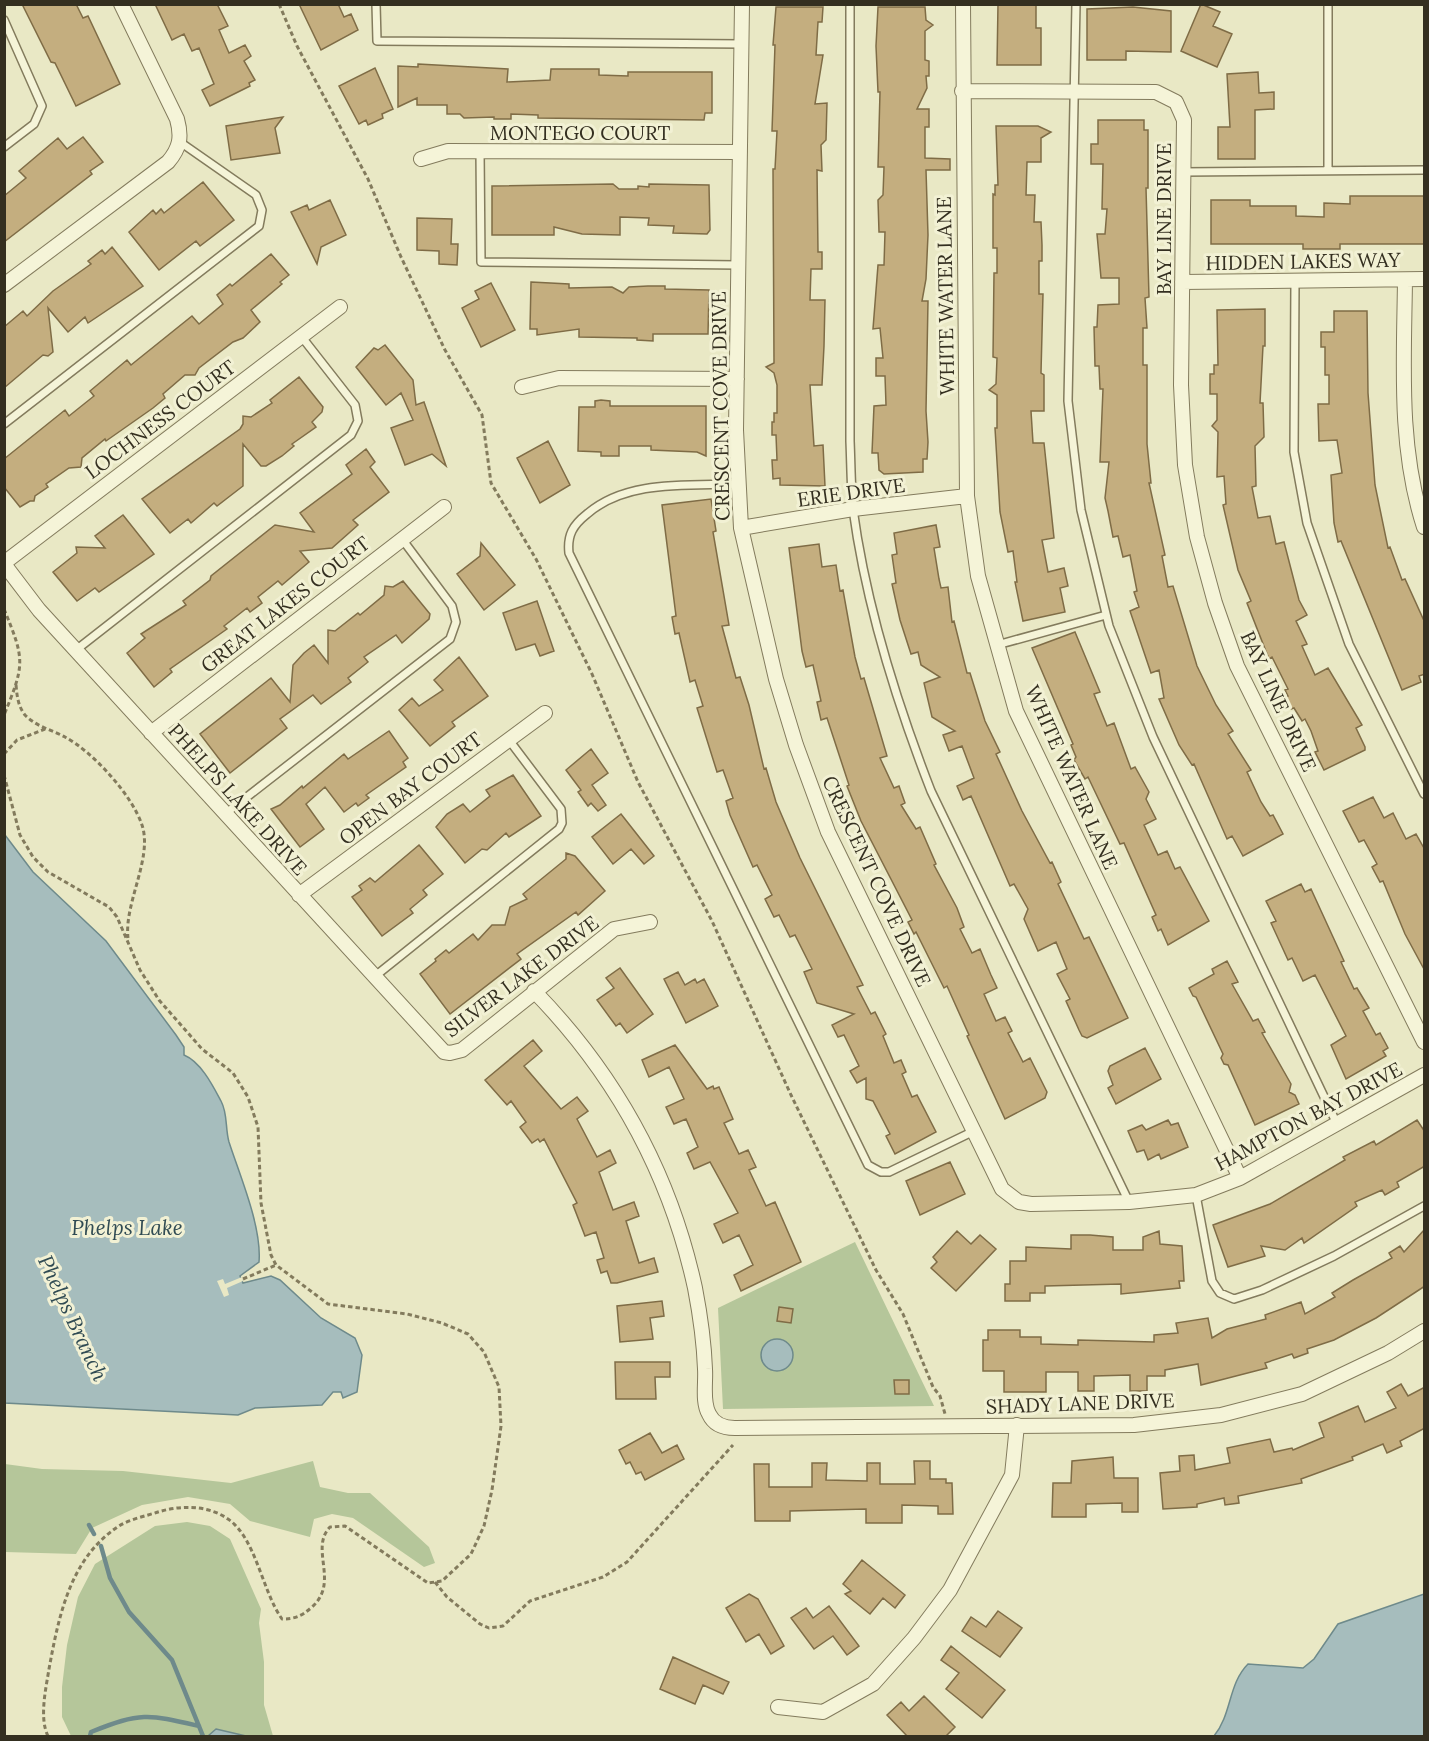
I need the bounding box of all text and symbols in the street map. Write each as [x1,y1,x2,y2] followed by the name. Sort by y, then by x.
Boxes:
[490,120,671,145] street label: MONTEGO COURT
[1151,143,1176,295] street label: BAY LINE DRIVE
[931,196,959,396] street label: WHITE WATER LANE
[1205,247,1401,275] street label: HIDDEN LAKES WAY
[705,291,735,521] street label: CRESCENT COVE DRIVE
[80,354,241,484] street label: LOCHNESS COURT
[795,472,907,512] street label: ERIE DRIVE
[196,530,375,678] street label: GREAT LAKES COURT
[1235,627,1323,775] street label: BAY LINE DRIVE
[1020,681,1124,873] street label: WHITE WATER LANE
[163,718,313,880] street label: PHELPS LAKE DRIVE
[334,726,487,850] street label: OPEN BAY COURT
[817,772,937,990] street label: CRESCENT COVE DRIVE
[439,910,603,1042] street label: SILVER LAKE DRIVE
[1210,1056,1406,1176] street label: HAMPTON BAY DRIVE
[71,1214,183,1241] water label: Phelps Lake
[32,1251,114,1385] water label: Phelps Branch
[985,1387,1175,1419] street label: SHADY LANE DRIVE

